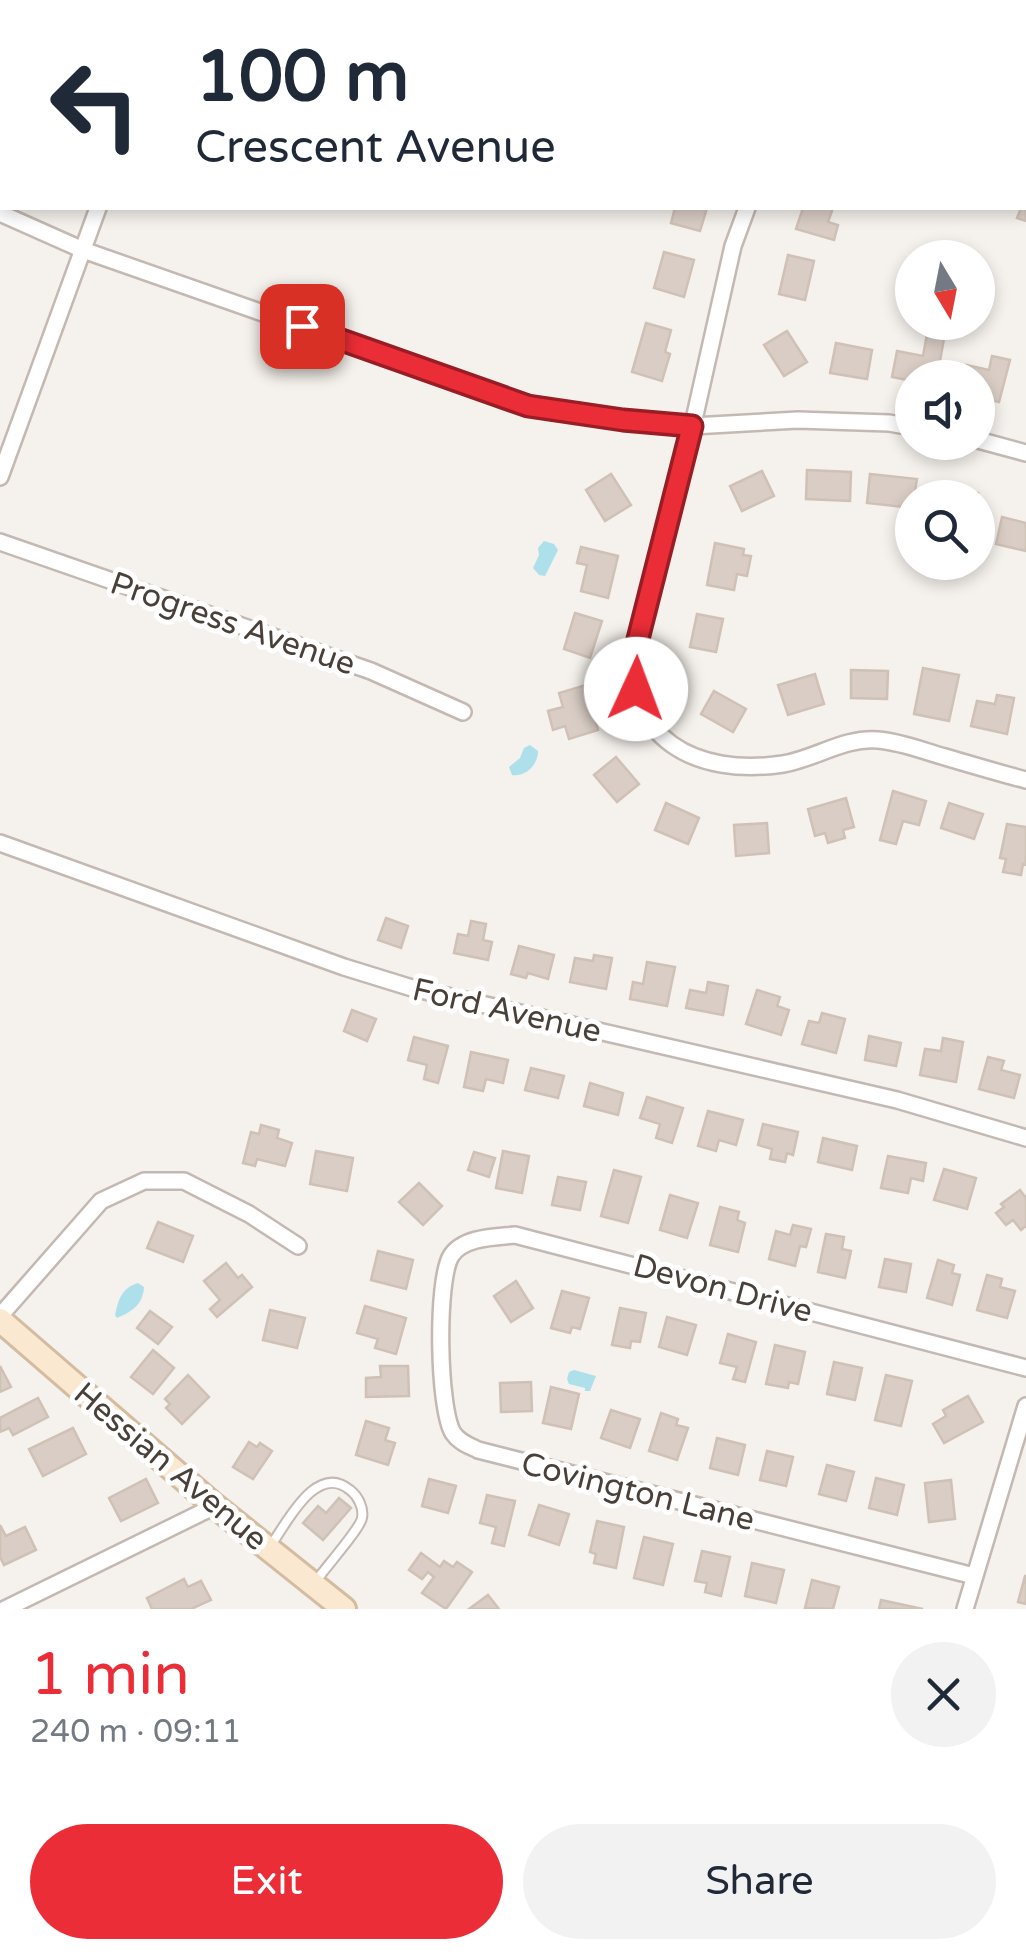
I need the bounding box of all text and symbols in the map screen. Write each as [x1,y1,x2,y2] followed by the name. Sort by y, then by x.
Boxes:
[195,36,409,120] text: 100 m
[30,40,160,170] icon: left
[195,121,556,175] text: Crescent Avenue
[895,240,995,340] north arrow
[895,240,995,580] map controls
[260,284,345,369] pin
[275,299,330,354] icon: arrive
[895,360,995,460] button: sound
[895,480,995,580] button: search
[105,564,360,684] street label: Progress Avenue
[584,637,688,741] position arrow
[409,971,605,1051] street label: Ford Avenue
[629,1247,817,1331] street label: Devon Drive
[66,1375,275,1559] street label: Hessian Avenue
[517,1445,758,1539] street label: Covington Lane
[30,1639,190,1711] text: 1 min
[891,1642,996,1747] button: close
[30,1713,242,1751] text: 240 m · 09:11
[30,1824,503,1939] button: Exit
[523,1824,996,1939] button: Share

